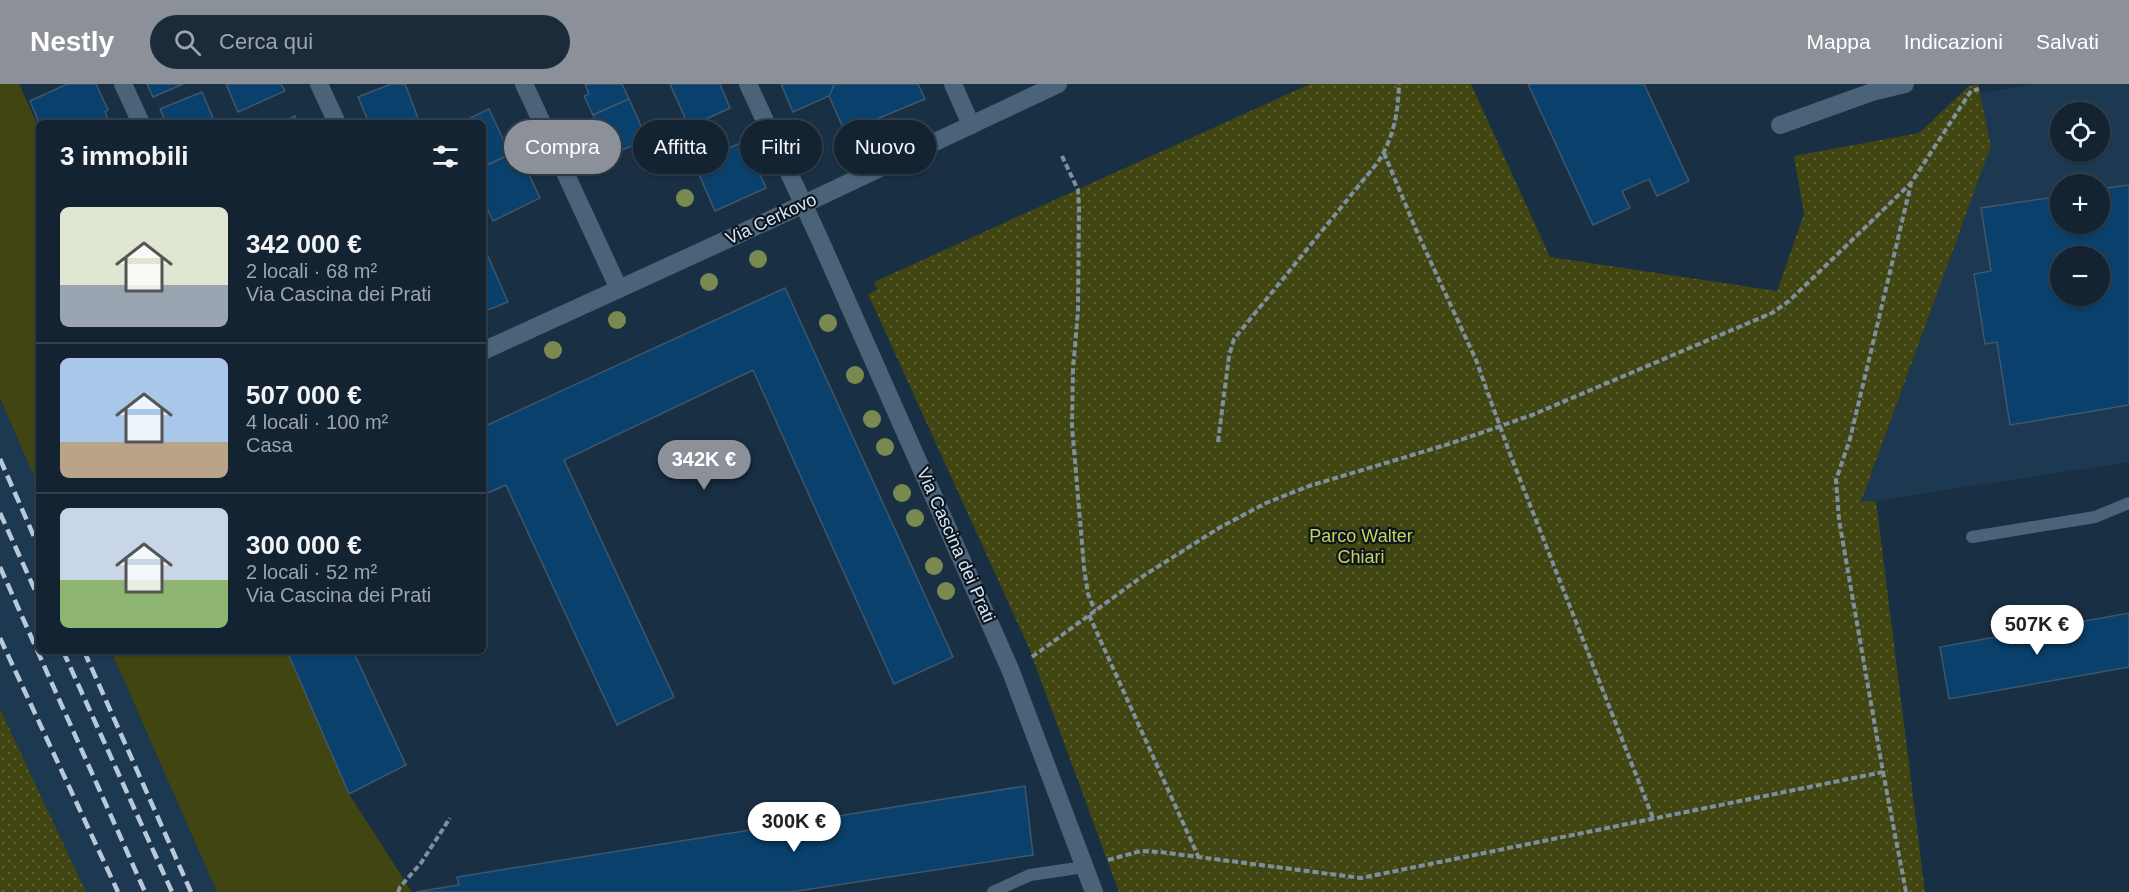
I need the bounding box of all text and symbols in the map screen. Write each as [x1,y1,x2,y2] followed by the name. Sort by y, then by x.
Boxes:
[150,15,570,69] search box
[30,26,114,57] text: Nestly
[171,26,204,59] icon: search
[219,29,313,54] text: Cerca qui
[1807,30,1871,53] text: Mappa
[1904,30,2003,53] text: Indicazioni
[2036,30,2099,53] text: Salvati
[2050,102,2110,306] map controls
[2050,102,2110,162] button: locate
[504,120,621,174] chip: Compra
[633,120,728,174] chip: Affitta
[740,120,822,174] chip: Filtri
[834,120,936,174] chip: Nuovo
[429,140,462,173] icon: filters
[60,141,189,171] text: 3 immobili
[2050,174,2110,234] button: +
[722,189,820,249] street label: Via Cerkovo
[246,229,362,259] text: 342 000 €
[108,231,180,303] icon: home
[2050,246,2110,306] button: −
[246,260,377,282] text: 2 locali · 68 m²
[246,283,431,305] text: Via Cascina dei Prati
[246,380,362,410] text: 507 000 €
[108,382,180,454] icon: home
[246,411,388,433] text: 4 locali · 100 m²
[246,434,293,456] text: Casa
[655,440,753,491] pin: 342K €
[672,448,736,470] text: 342K €
[913,465,999,625] street label: Via Cascina dei Prati
[1309,526,1413,567] park label: Parco Walter Chiari
[246,530,362,560] text: 300 000 €
[108,532,180,604] icon: home
[246,561,377,583] text: 2 locali · 52 m²
[246,584,431,606] text: Via Cascina dei Prati
[1988,605,2086,656] pin: 507K €
[2005,613,2069,635] text: 507K €
[745,802,843,853] pin: 300K €
[762,810,826,832] text: 300K €

